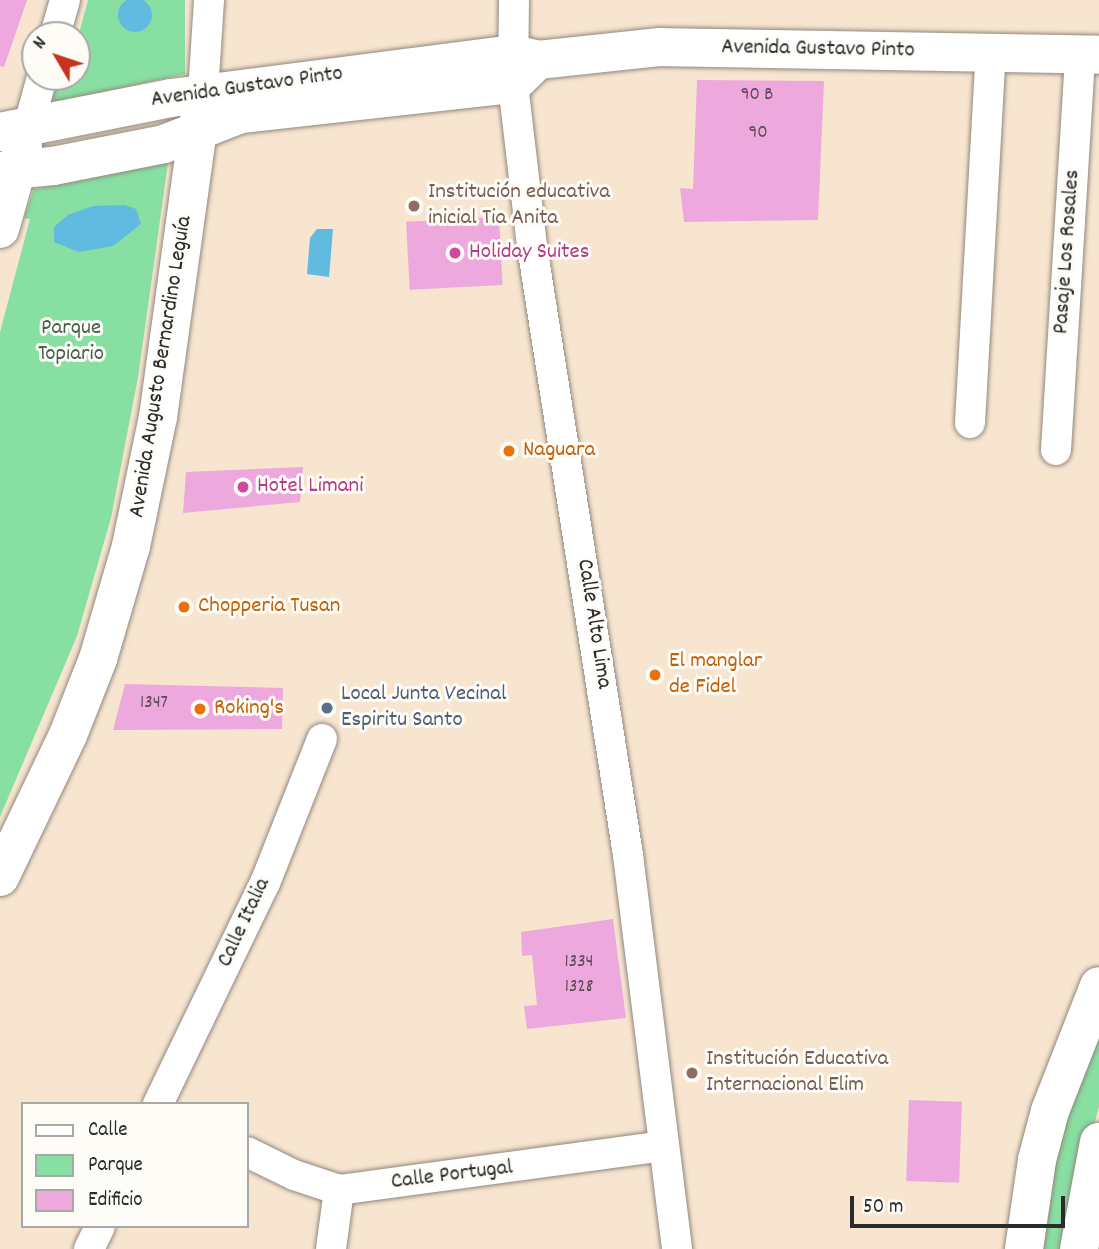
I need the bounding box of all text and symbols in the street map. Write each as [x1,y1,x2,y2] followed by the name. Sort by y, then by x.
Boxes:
[21,21,91,91] north arrow
[27,32,54,56] text: N
[721,35,915,65] street label: Avenida Gustavo Pinto
[149,61,345,115] street label: Avenida Gustavo Pinto
[741,85,773,107] house number: 90 B
[748,123,768,145] house number: 90
[1048,169,1088,335] street label: Pasaje Los Rosales
[428,179,610,233] place label: Institución educativa inicial Tia Anita
[406,198,422,214] marker: Institución educativa inicial Tia Anita
[124,214,200,520] street label: Avenida Augusto Bernardino Leguía
[469,239,589,267] place label: Holiday Suites
[447,245,463,261] marker: Holiday Suites
[38,315,104,369] park label: Parque Topiario
[523,437,595,465] place label: Naguara
[501,443,517,459] marker: Naguara
[257,473,363,501] place label: Hotel Limani
[235,479,251,495] marker: Hotel Limani
[569,557,617,691] street label: Calle Alto Lima
[198,593,340,621] place label: Chopperia Tusan
[176,599,192,615] marker: Chopperia Tusan
[669,648,762,702] place label: El manglar de Fidel
[647,667,663,683] marker: El manglar de Fidel
[341,681,506,735] place label: Local Junta Vecinal Espiritu Santo
[140,693,168,715] house number: 1347
[214,695,284,723] place label: Roking's
[319,700,335,716] marker: Local Junta Vecinal Espiritu Santo
[192,701,208,717] marker: Roking's
[212,874,278,972] street label: Calle Italia
[565,952,593,974] house number: 1334
[565,977,593,999] house number: 1328
[706,1046,888,1100] place label: Institución Educativa Internacional Elim
[684,1065,700,1081] marker: Institución Educativa Internacional Elim
[21,1102,248,1228] legend
[88,1116,127,1146] text: Calle
[88,1151,143,1181] text: Parque
[390,1155,514,1197] street label: Calle Portugal
[854,1182,1069,1226] scale bar
[88,1186,143,1216] text: Edificio
[863,1193,903,1223] text: 50 m

